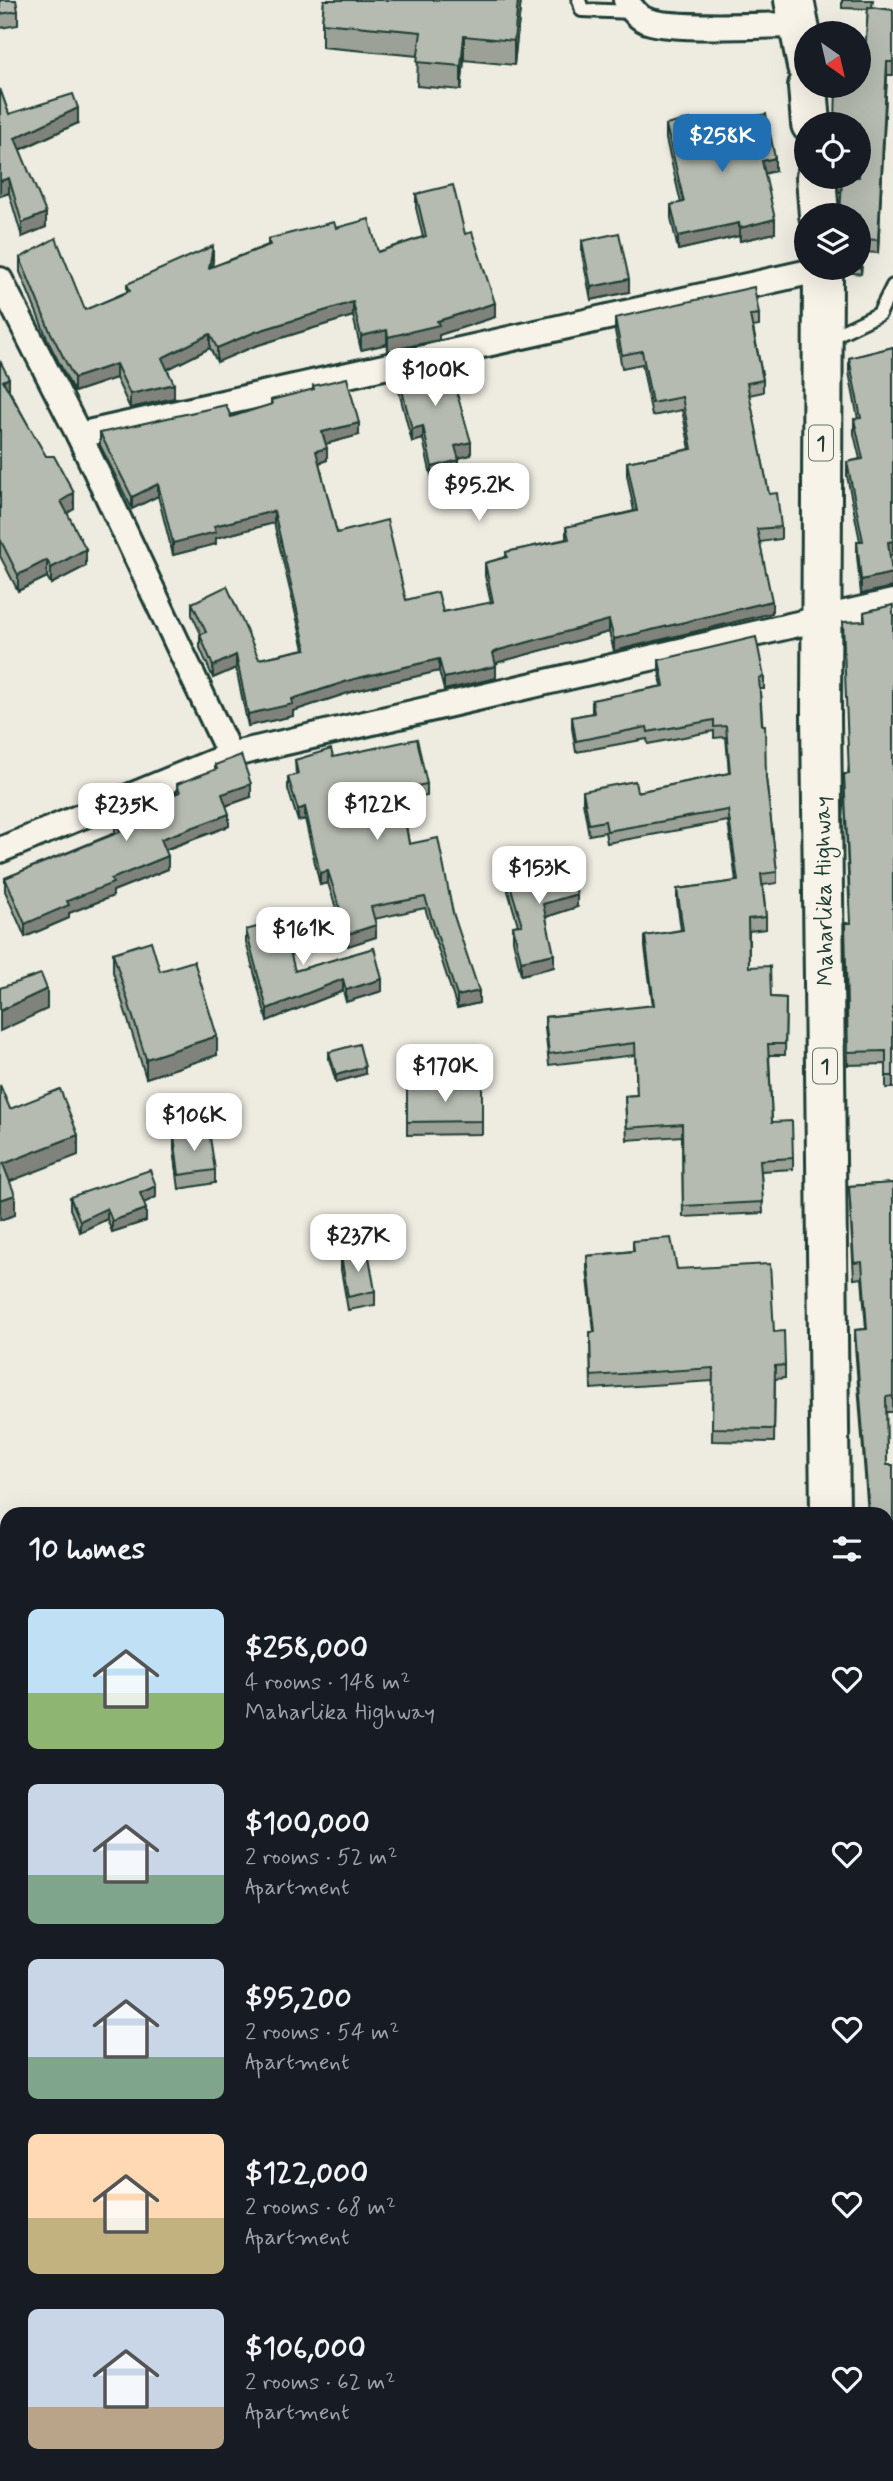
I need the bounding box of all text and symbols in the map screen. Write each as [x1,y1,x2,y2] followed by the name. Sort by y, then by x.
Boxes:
[794,21,872,98] north arrow
[794,21,871,280] map controls
[794,112,871,189] button: locate
[673,114,771,174] pin: $258K
[689,122,755,152] text: $258K
[794,203,871,280] button: layers
[386,348,484,408] pin: $100K
[401,356,469,386] text: $100K
[809,426,833,460] road number: 1
[422,463,536,523] pin: $95.2K
[444,471,514,501] text: $95.2K
[328,782,426,842] pin: $122K
[77,784,175,843] pin: $235K
[344,790,410,820] text: $122K
[94,791,158,821] text: $235K
[808,796,844,986] street label: Maharlika Highway
[490,846,588,906] pin: $153K
[508,854,570,884] text: $153K
[254,908,352,967] pin: $161K
[272,915,334,945] text: $161K
[396,1044,494,1104] pin: $170K
[813,1048,837,1084] road number: 1
[412,1052,478,1082] text: $170K
[145,1094,243,1153] pin: $106K
[162,1101,226,1131] text: $106K
[309,1214,407,1274] pin: $237K
[326,1222,390,1252] text: $237K
[28,1530,145,1569] text: 10 homes
[828,1530,866,1568] icon: filters
[245,1629,368,1668] text: $258,000
[84,1637,168,1721] icon: home
[828,1660,866,1698] icon: heart
[245,1668,410,1698] text: 4 rooms · 148 m²
[245,1698,435,1728] text: Maharlika Highway
[245,1804,370,1843] text: $100,000
[84,1812,168,1896] icon: home
[828,1835,866,1873] icon: heart
[245,1843,398,1873] text: 2 rooms · 52 m²
[245,1873,350,1903] text: Apartment
[245,1979,352,2018] text: $95,200
[84,1987,168,2071] icon: home
[828,2010,866,2048] icon: heart
[245,2018,399,2048] text: 2 rooms · 54 m²
[245,2048,350,2078] text: Apartment
[245,2154,368,2193] text: $122,000
[84,2162,168,2246] icon: home
[828,2185,866,2223] icon: heart
[245,2193,396,2223] text: 2 rooms · 68 m²
[245,2223,350,2253] text: Apartment
[245,2329,366,2368] text: $106,000
[84,2337,168,2421] icon: home
[828,2360,866,2398] icon: heart
[245,2368,396,2398] text: 2 rooms · 62 m²
[245,2398,350,2428] text: Apartment

